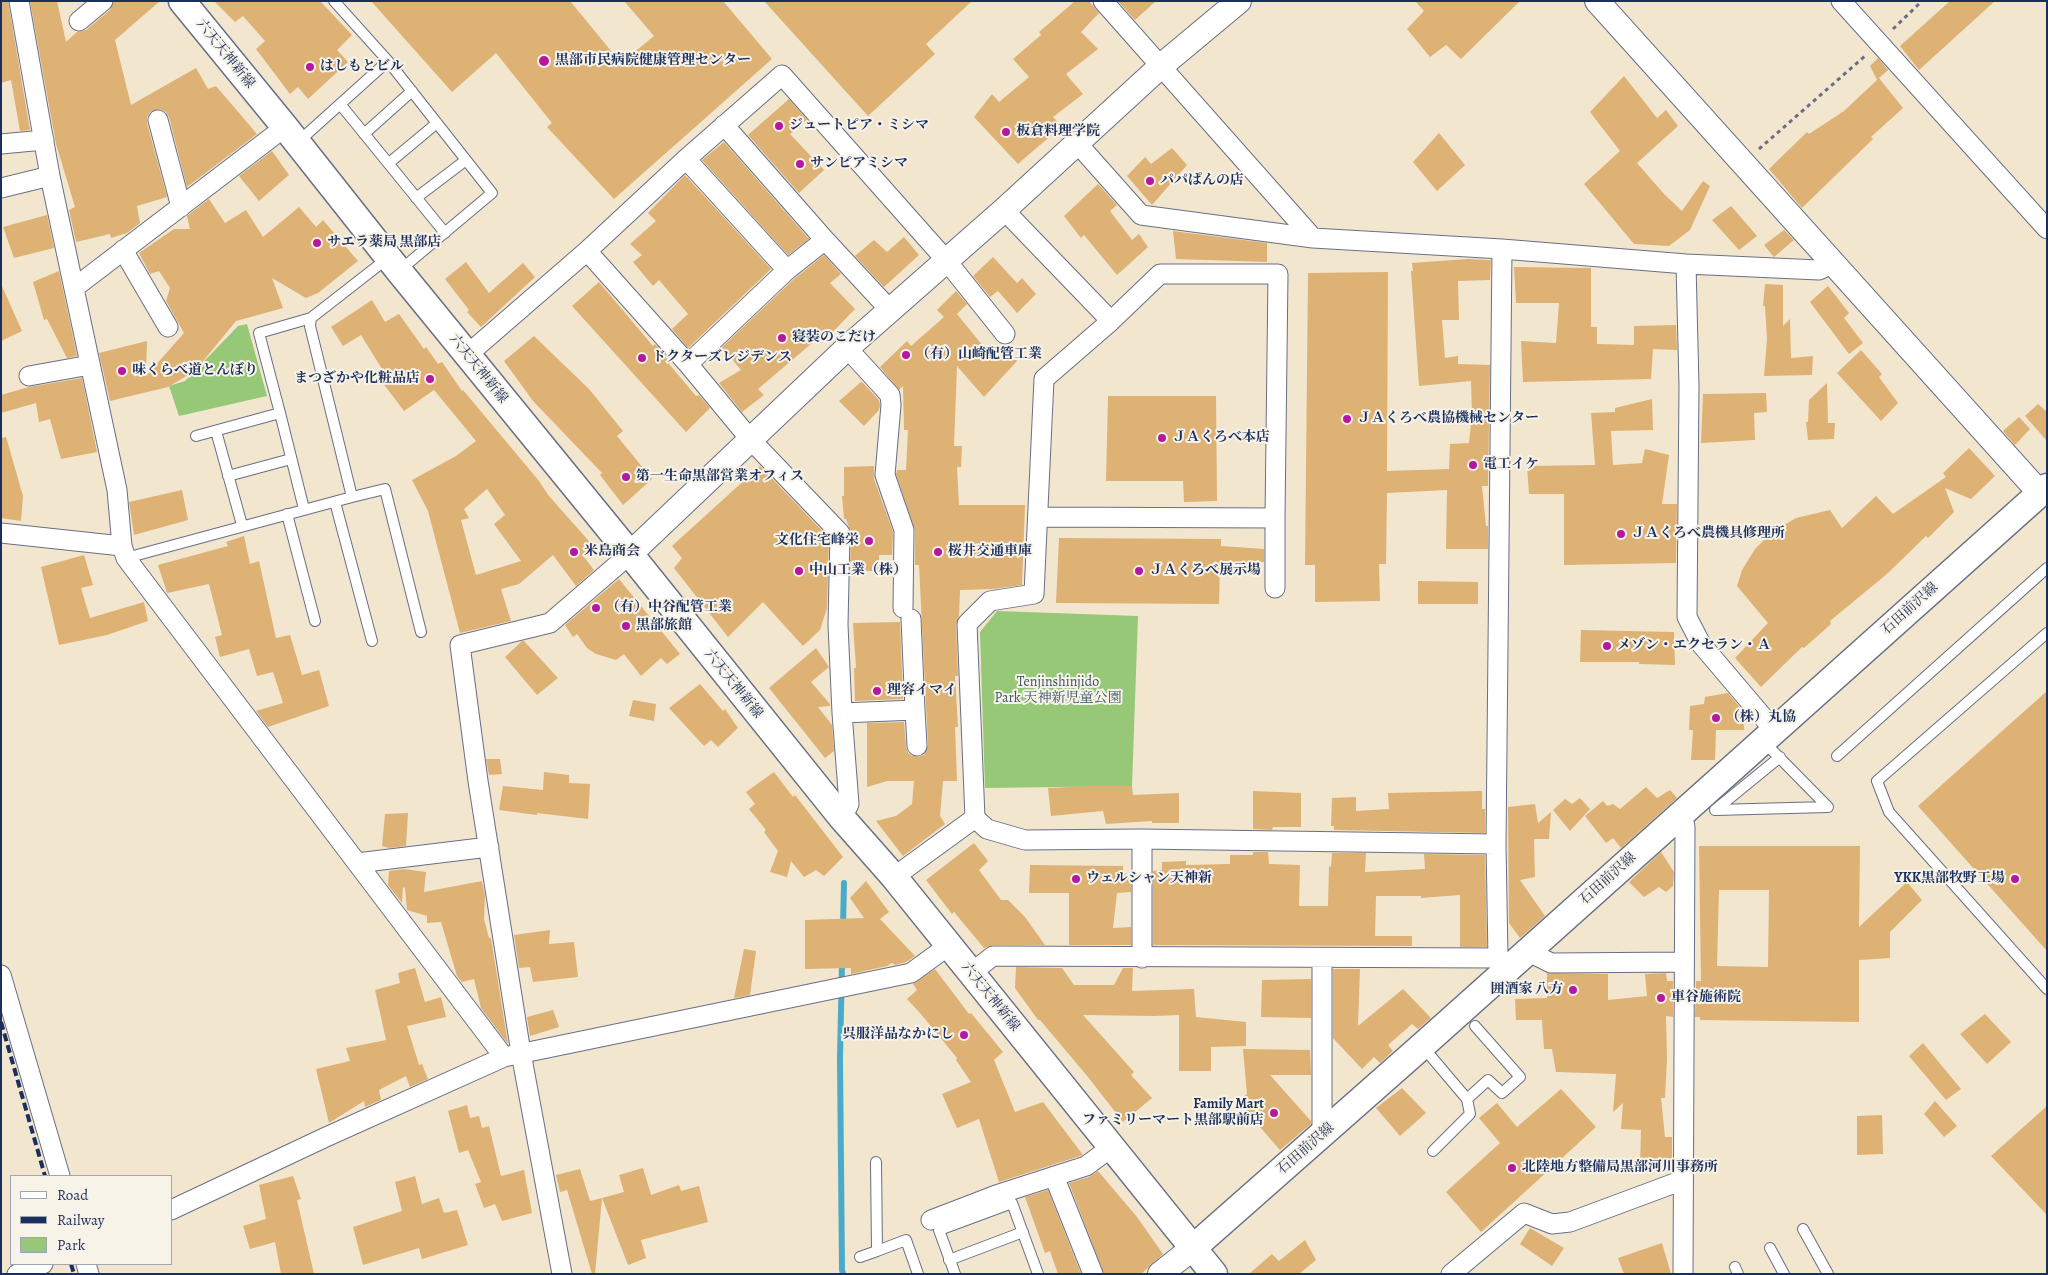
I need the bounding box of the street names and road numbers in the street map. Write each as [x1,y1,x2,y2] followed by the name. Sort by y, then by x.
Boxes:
[192,16,258,92] street label: 六天天神新線
[445,331,511,407] street label: 六天天神新線
[1878,579,1942,639] street label: 石田前沢線
[700,646,766,722] street label: 六天天神新線
[1576,849,1640,909] street label: 石田前沢線
[957,959,1023,1035] street label: 六天天神新線
[1274,1120,1338,1178] street label: 石田前沢線

